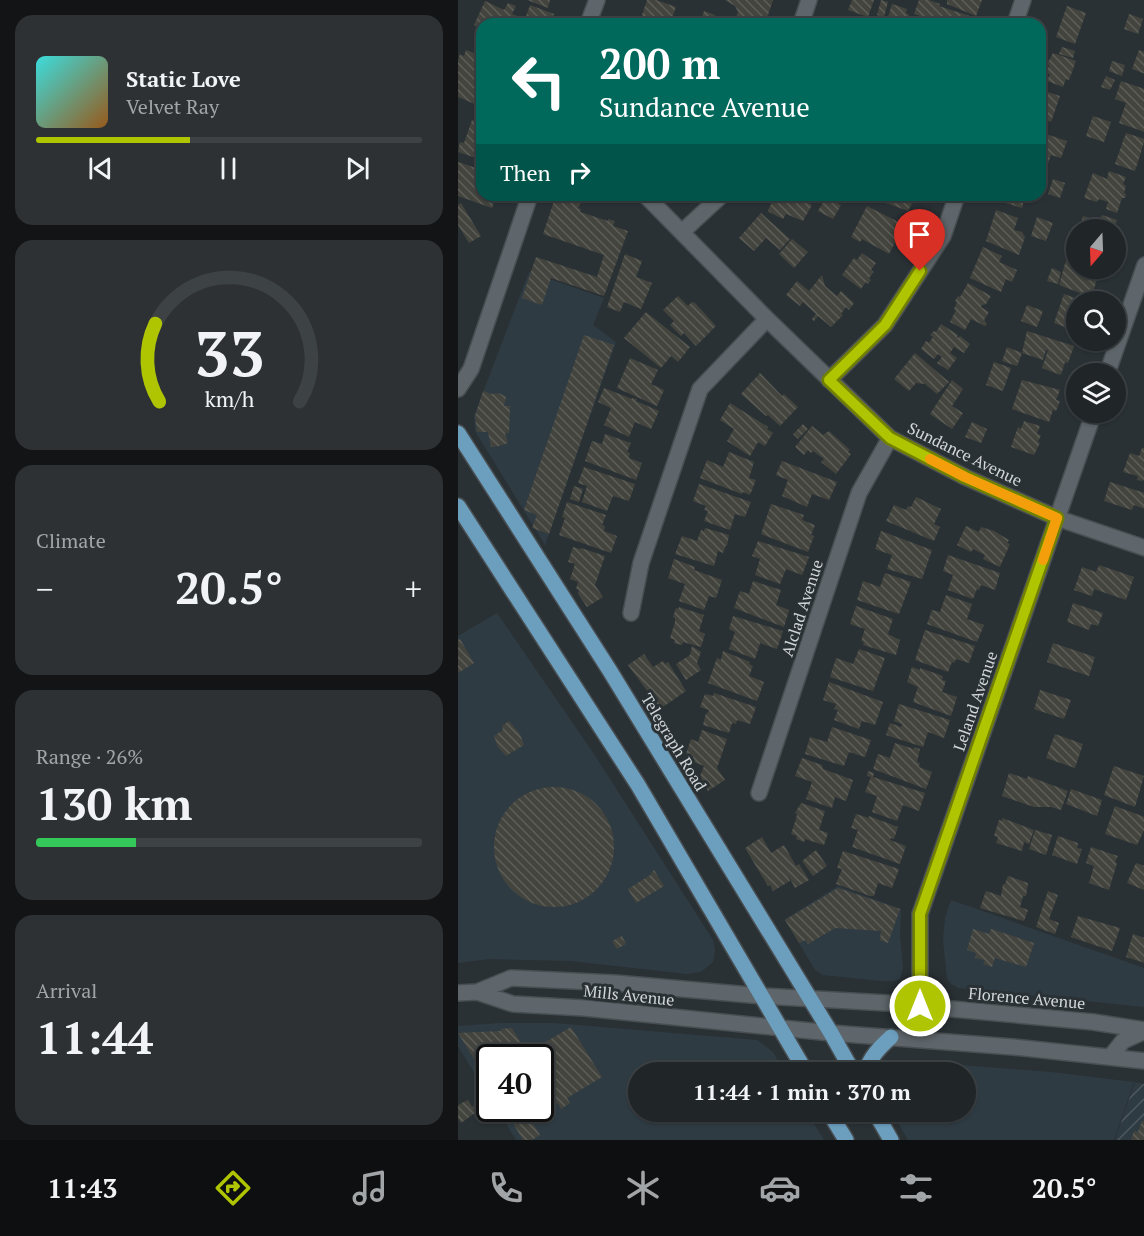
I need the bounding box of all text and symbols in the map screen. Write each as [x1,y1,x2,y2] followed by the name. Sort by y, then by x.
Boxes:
[599,35,720,91] text: 200 m
[500,42,578,120] icon: left
[126,64,241,93] text: Static Love
[599,89,810,125] text: Sundance Avenue
[126,93,219,120] text: Velvet Ray
[84,152,117,185] icon: previous
[212,152,245,185] icon: pause
[341,152,374,185] icon: next
[563,156,596,189] icon: right
[500,158,551,187] text: Then
[894,209,945,271] pin
[903,218,936,251] icon: arrive
[1066,219,1126,279] north arrow
[1066,219,1126,423] map controls
[1066,291,1126,351] button: search
[194,311,264,394] text: 33
[1066,363,1126,423] button: layers
[204,385,254,413] text: km/h
[904,417,1026,491] street label: Sundance Avenue
[36,527,106,554] text: Climate
[175,557,283,617] text: 20.5°
[776,557,828,659] street label: Alclad Avenue
[36,567,54,610] text: −
[404,567,422,610] text: +
[948,648,1002,754] street label: Leland Avenue
[636,689,712,795] street label: Telegraph Road
[36,743,143,770] text: Range · 26%
[36,773,192,833] text: 130 km
[888,974,952,1038] position arrow
[36,977,97,1004] text: Arrival
[582,979,676,1011] street label: Mills Avenue
[968,982,1086,1014] street label: Florence Avenue
[36,1007,153,1067] text: 11:44
[476,1044,554,1122] speed limit sign: 40
[693,1077,911,1106] text: 11:44 · 1 min · 370 m
[212,1167,254,1209] icon: directions
[349,1167,391,1209] icon: music
[485,1167,527,1209] icon: phone
[622,1167,664,1209] icon: climate
[759,1167,801,1209] icon: car
[895,1167,937,1209] icon: filters
[47,1170,118,1206] text: 11:43
[1032,1170,1097,1206] text: 20.5°

